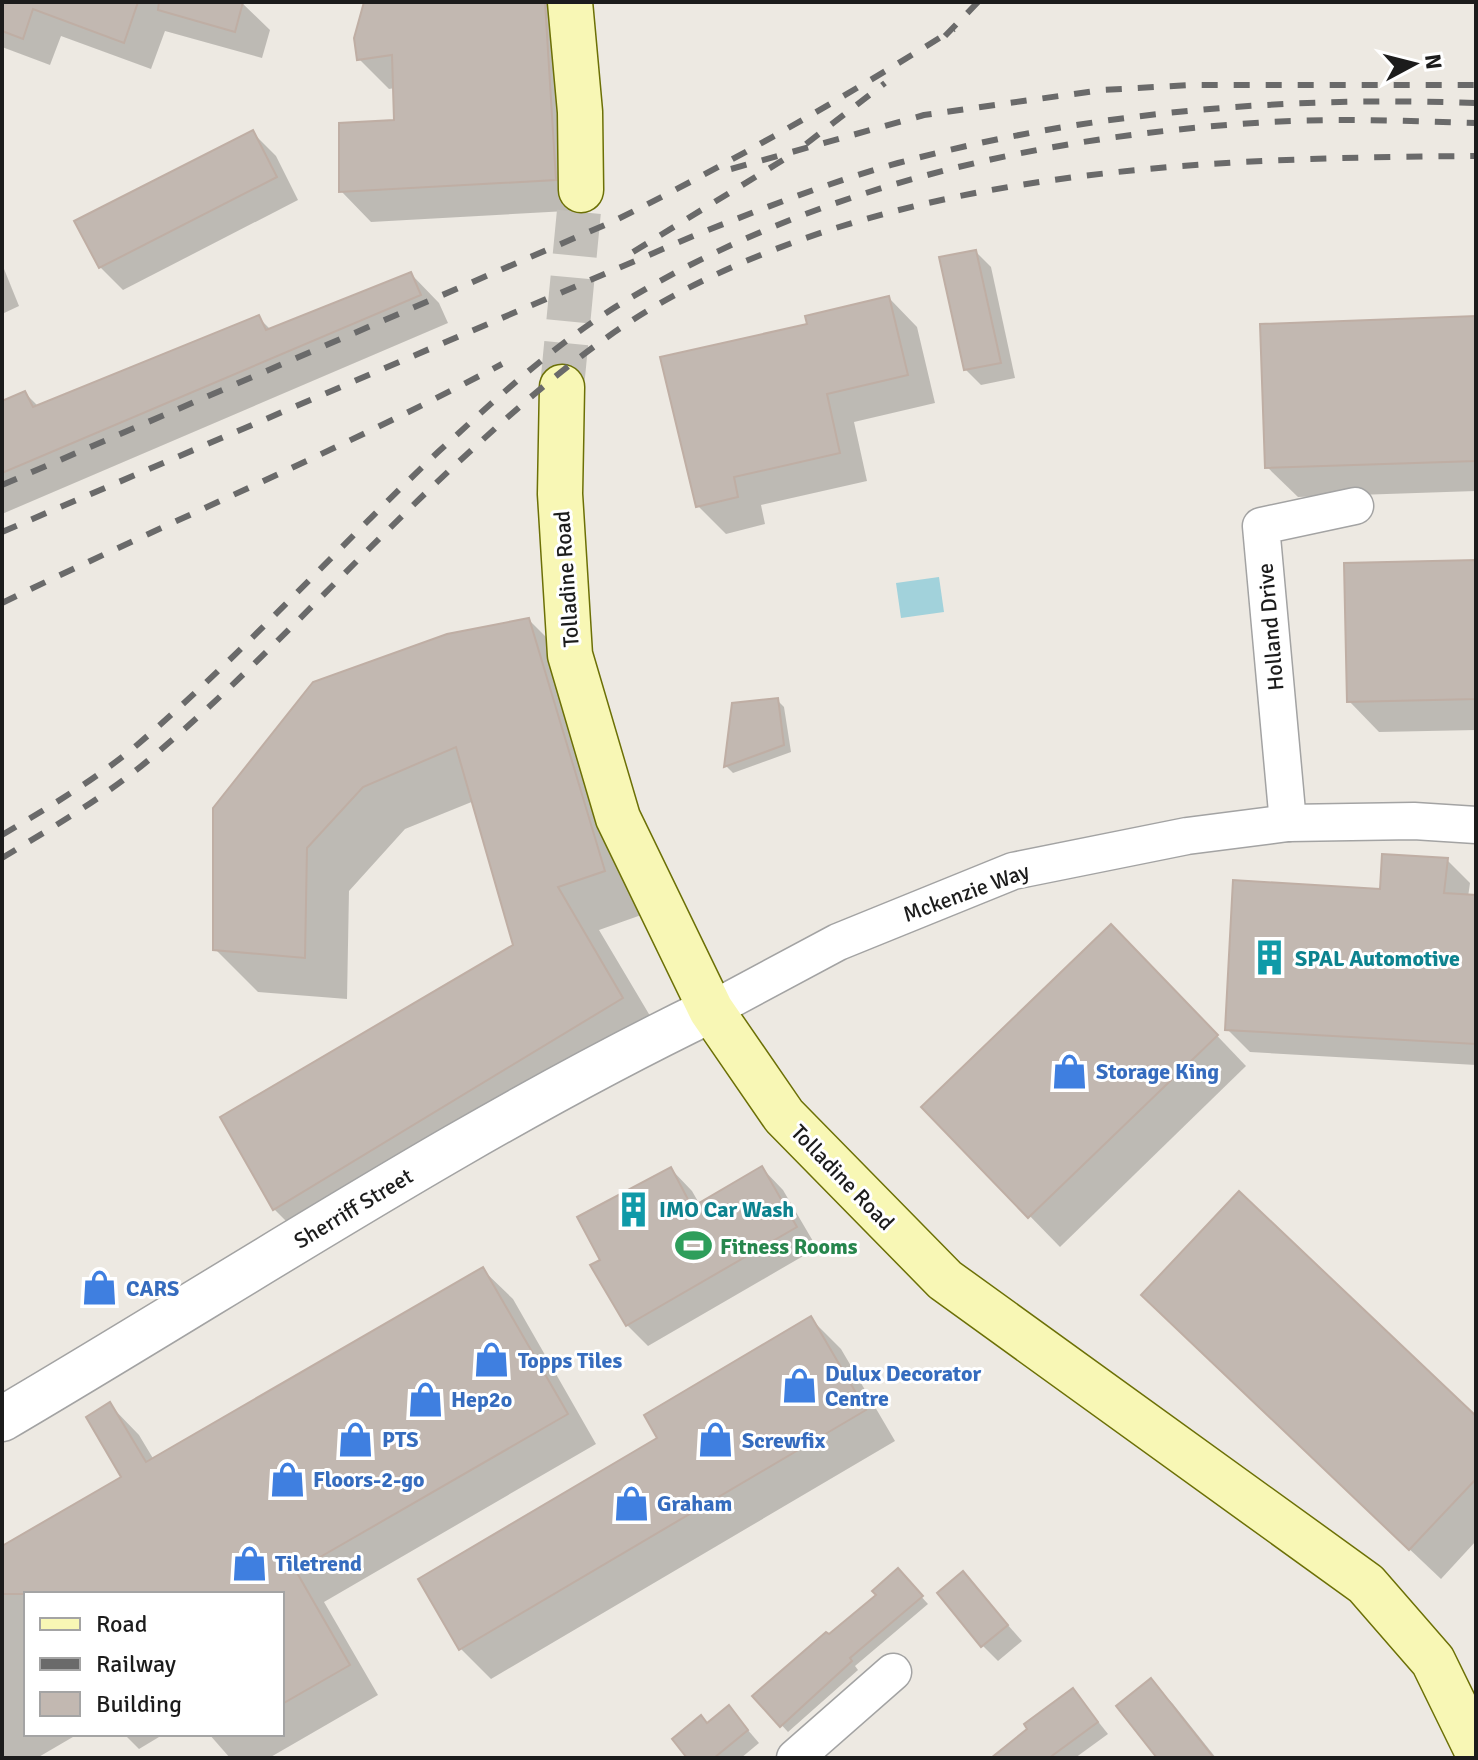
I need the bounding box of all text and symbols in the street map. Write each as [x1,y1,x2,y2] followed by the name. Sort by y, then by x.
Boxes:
[1374,24,1454,104] north arrow
[1419,52,1448,71] text: N
[548,510,585,648] street label: Tolladine Road
[1251,562,1290,692] street label: Holland Drive
[899,857,1034,928] street label: Mckenzie Way
[1250,939,1288,977] building icon: SPAL Automotive
[1295,945,1460,972] place label: SPAL Automotive
[1051,1052,1089,1090] shop icon: Storage King
[1096,1058,1219,1085] place label: Storage King
[785,1119,900,1236] street label: Tolladine Road
[289,1162,418,1254] street label: Sherriff Street
[614,1190,652,1228] building icon: IMO Car Wash
[659,1196,794,1223] place label: IMO Car Wash
[675,1227,713,1265] sports icon: Fitness Rooms
[720,1233,858,1260] place label: Fitness Rooms
[81,1269,119,1307] shop icon: CARS
[126,1275,179,1302] place label: CARS
[473,1341,511,1379] shop icon: Topps Tiles
[518,1347,622,1374] place label: Topps Tiles
[825,1360,981,1412] place label: Dulux Decorator Centre
[780,1367,818,1405] shop icon: Dulux Decorator Centre
[406,1380,444,1418] shop icon: Hep2o
[451,1386,512,1413] place label: Hep2o
[337,1420,375,1458] shop icon: PTS
[697,1421,735,1459] shop icon: Screwfix
[382,1426,418,1453] place label: PTS
[742,1427,826,1454] place label: Screwfix
[268,1460,306,1498] shop icon: Floors-2-go
[313,1466,425,1493] place label: Floors-2-go
[612,1484,650,1522] shop icon: Graham
[657,1490,732,1517] place label: Graham
[230,1544,268,1582] shop icon: Tiletrend
[275,1550,362,1577] place label: Tiletrend
[24,1592,284,1736] legend
[96,1609,147,1639] text: Road
[96,1649,176,1679] text: Railway
[96,1689,182,1719] text: Building

